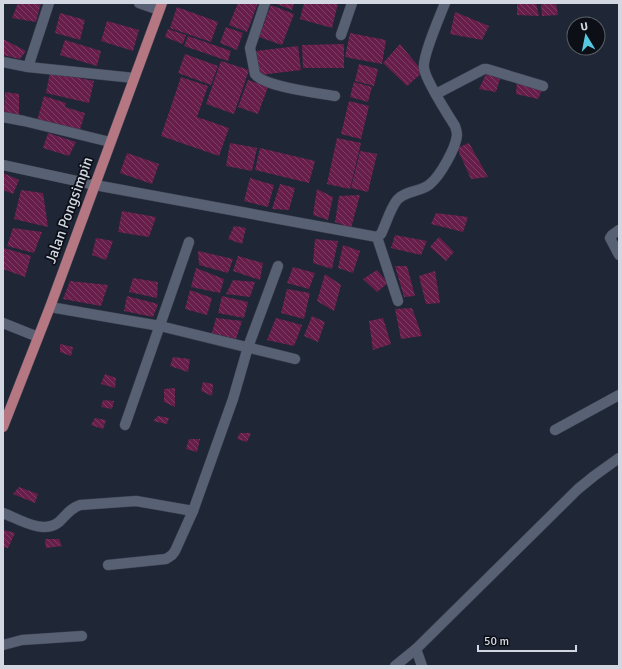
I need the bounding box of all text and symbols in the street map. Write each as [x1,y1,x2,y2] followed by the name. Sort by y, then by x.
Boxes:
[566,16,606,56] north arrow
[580,20,589,34] text: U
[41,154,97,266] street label: Jalan Pongsimpin
[478,627,576,653] scale bar
[484,634,509,649] text: 50 m

